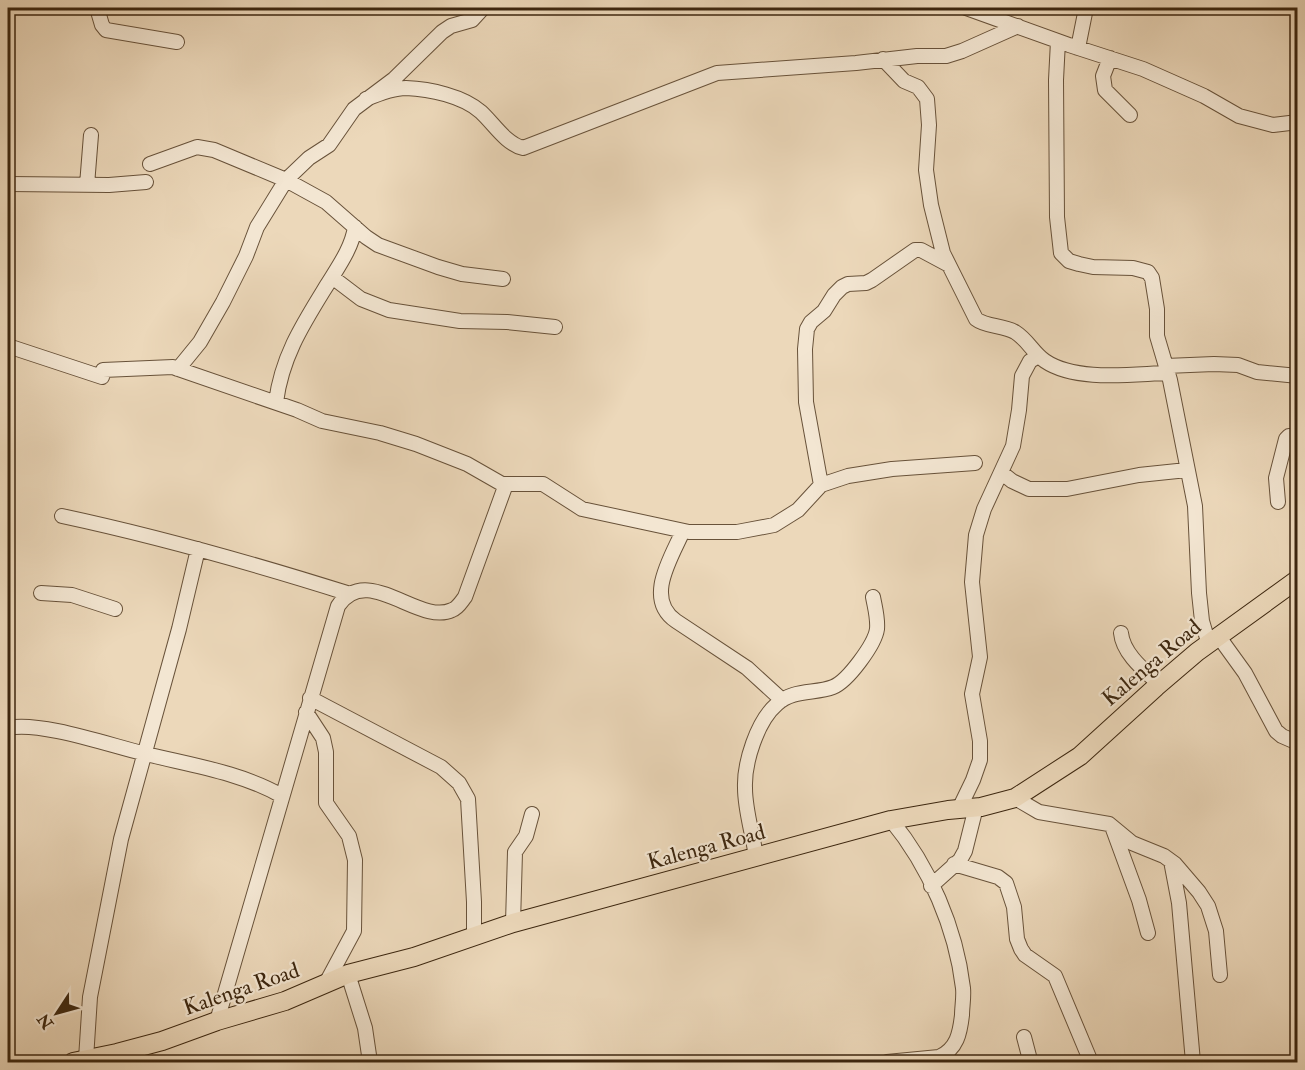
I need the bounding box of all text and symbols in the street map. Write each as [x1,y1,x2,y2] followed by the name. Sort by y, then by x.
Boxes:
[1096,613,1207,712] street label: Kalenga Road
[644,818,768,876] street label: Kalenga Road
[180,956,303,1022] street label: Kalenga Road
[27,983,87,1043] north arrow
[33,1009,59,1034] text: N

